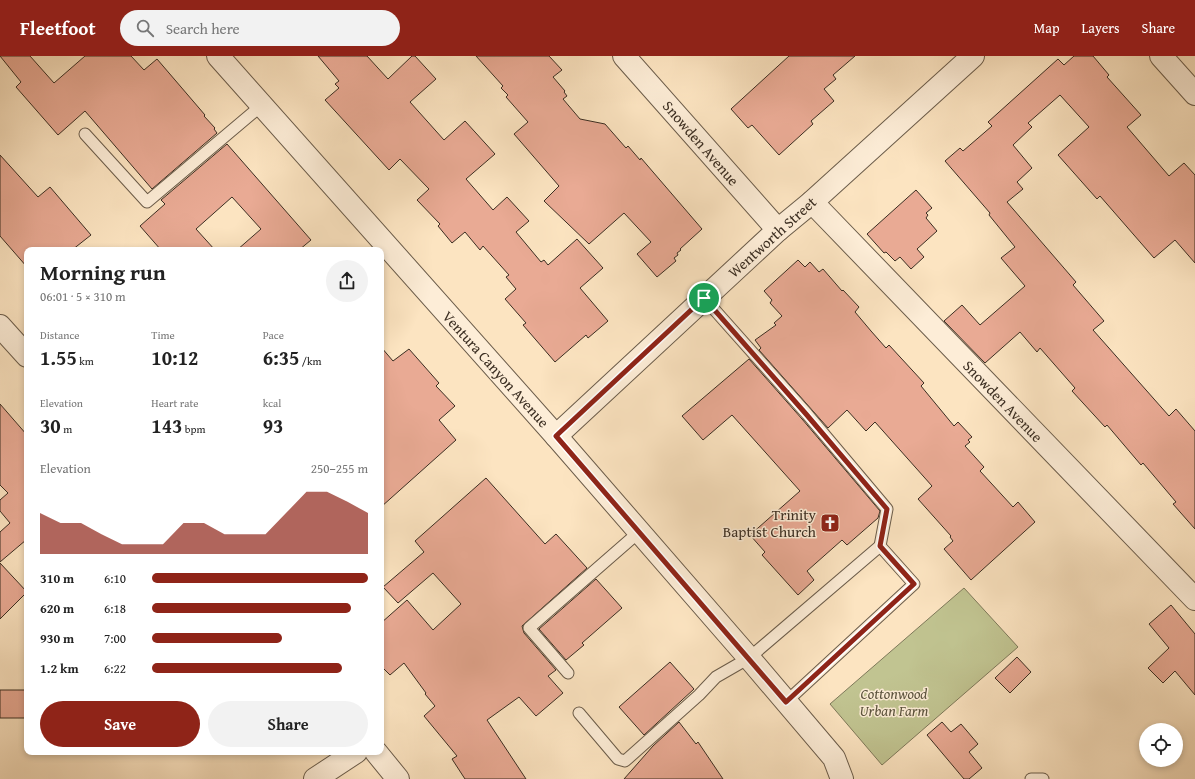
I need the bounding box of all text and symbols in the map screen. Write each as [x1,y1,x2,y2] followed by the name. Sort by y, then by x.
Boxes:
[120,10,400,46] search box
[20,14,96,42] text: Fleetfoot
[134,17,156,39] icon: search
[166,18,240,39] text: Search here
[1034,18,1060,38] text: Map
[1082,18,1120,38] text: Layers
[1142,18,1175,38] text: Share
[658,96,744,190] street label: Snowden Avenue
[723,191,821,282] street label: Wentworth Street
[40,256,166,288] text: Morning run
[326,260,368,302] button: share
[687,281,721,315] pin
[40,287,126,306] text: 06:01 · 5 × 310 m
[693,287,715,309] icon: arrive
[438,306,554,432] street label: Ventura Canyon Avenue
[40,327,79,343] text: Distance
[151,327,175,343] text: Time
[263,327,284,343] text: Pace
[40,343,77,372] text: 1.55
[151,343,198,372] text: 10:12
[263,343,299,372] text: 6:35
[77,353,94,369] text: km
[299,353,322,369] text: /km
[958,355,1048,447] street label: Snowden Avenue
[40,395,83,411] text: Elevation
[151,395,199,411] text: Heart rate
[263,395,281,411] text: kcal
[40,411,61,440] text: 30
[151,411,182,440] text: 143
[263,411,283,440] text: 93
[61,421,72,437] text: m
[182,421,205,437] text: bpm
[40,459,91,478] text: Elevation
[311,459,368,478] text: 250–255 m
[723,504,817,542] place label: Trinity Baptist Church
[819,512,841,534] church icon: Trinity Baptist Church
[40,569,74,588] text: 310 m
[104,569,126,588] text: 6:10
[40,599,74,618] text: 620 m
[104,599,126,618] text: 6:18
[40,629,74,648] text: 930 m
[104,629,126,648] text: 7:00
[40,659,79,678] text: 1.2 km
[104,659,126,678] text: 6:22
[859,683,929,721] park label: Cottonwood Urban Farm
[40,701,200,747] button: Save
[208,701,368,747] button: Share
[1139,723,1183,767] map controls
[1139,723,1183,767] button: locate

